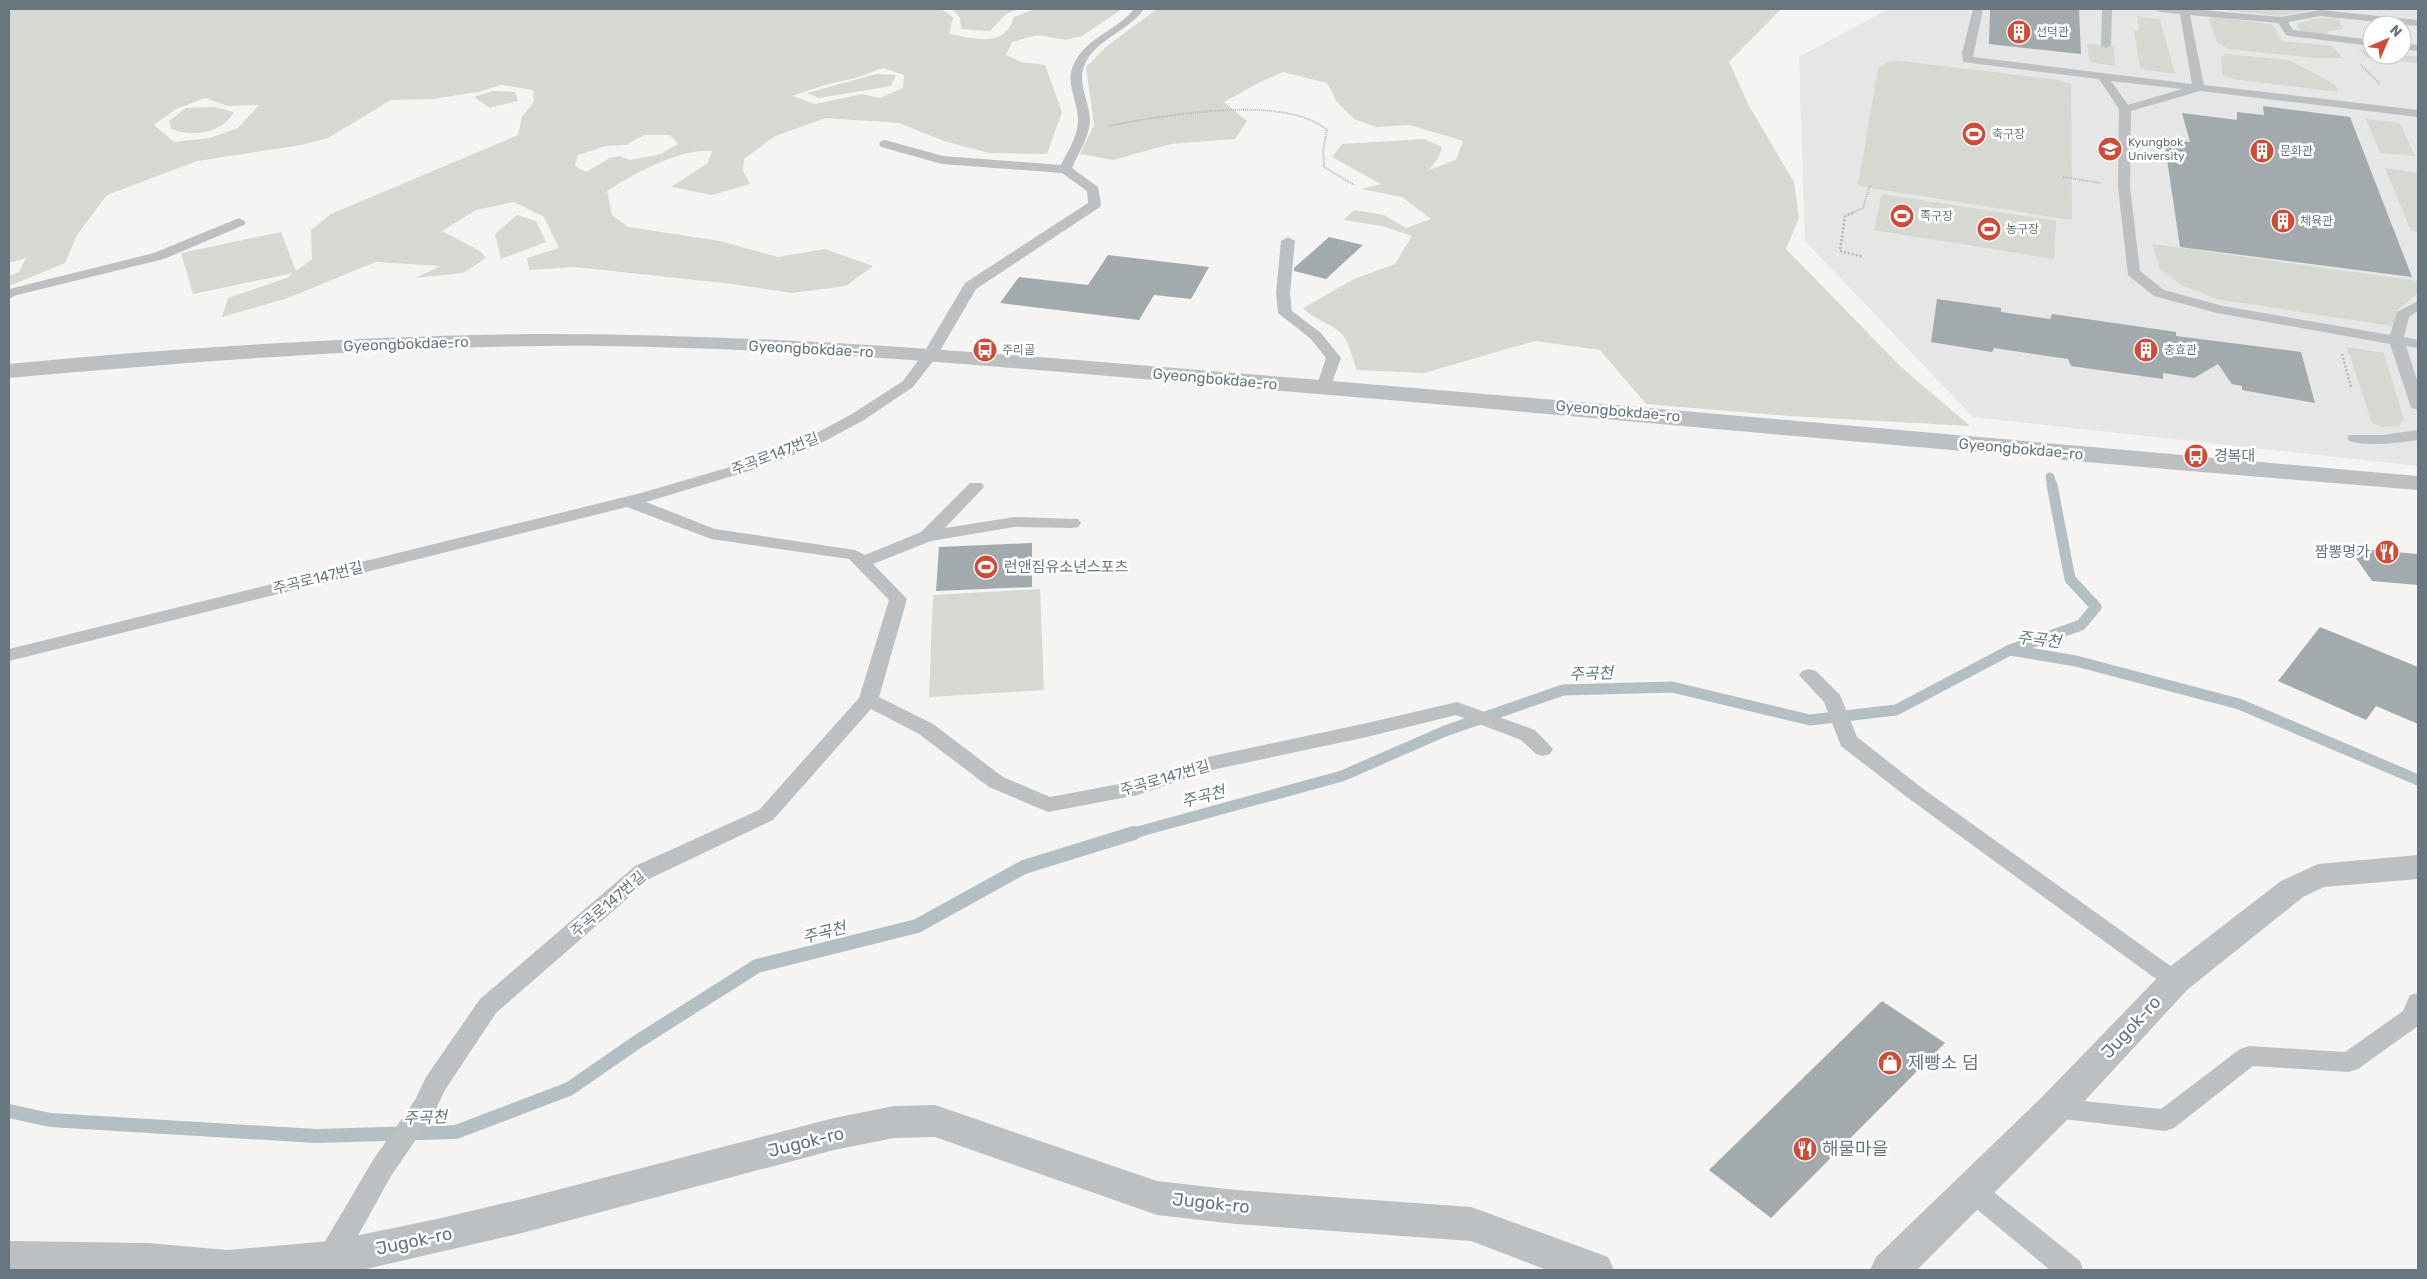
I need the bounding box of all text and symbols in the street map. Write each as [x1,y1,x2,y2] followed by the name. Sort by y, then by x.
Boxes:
[2362,15,2412,65] north arrow
[2006,19,2032,45] building icon: 선덕관
[2386,22,2405,41] text: N
[2036,25,2069,39] place label: 선덕관
[1961,121,1987,147] sports icon: 축구장
[1992,127,2025,141] place label: 축구장
[2128,135,2185,163] place label: Kyungbok University
[2097,136,2123,162] school or university icon: Kyungbok University
[2249,138,2275,164] building icon: 문화관
[2280,144,2313,158] place label: 문화관
[1889,203,1915,229] sports icon: 족구장
[2270,208,2296,234] building icon: 체육관
[1920,209,1953,223] place label: 족구장
[2300,214,2333,228] place label: 체육관
[1976,216,2002,242] sports icon: 농구장
[2006,222,2039,236] place label: 농구장
[343,333,469,355] street label: Gyeongbokdae-ro
[748,337,874,361] street label: Gyeongbokdae-ro
[972,337,998,363] bus stop icon: 주리골
[2133,337,2159,363] building icon: 충효관
[1002,343,1035,357] place label: 주리골
[2164,343,2197,357] place label: 충효관
[1152,365,1278,393] street label: Gyeongbokdae-ro
[1555,397,1681,425] street label: Gyeongbokdae-ro
[729,429,821,479] street label: 주곡로147번길
[1958,435,2084,463] street label: Gyeongbokdae-ro
[2183,443,2209,469] bus stop icon: 경복대
[2214,447,2255,465] place label: 경복대
[2374,539,2400,565] restaurant icon: 짬뽕명가
[2315,543,2370,561] place label: 짬뽕명가
[973,554,999,580] sports icon: 런앤짐유소년스포츠
[271,558,365,598] street label: 주곡로147번길
[1004,558,1128,576] place label: 런앤짐유소년스포츠
[2016,627,2064,652] water label: 주곡천
[1569,663,1616,684] water label: 주곡천
[1118,757,1212,799] street label: 주곡로147번길
[1179,781,1229,811] water label: 주곡천
[567,867,649,941] street label: 주곡로147번길
[800,917,850,947] water label: 주곡천
[2097,991,2165,1063] street label: Jugok-ro
[1877,1050,1903,1076] shop icon: 제빵소 덤
[1908,1052,1979,1074] place label: 제빵소 덤
[403,1107,450,1128] water label: 주곡천
[766,1122,846,1162] street label: Jugok-ro
[1792,1136,1818,1162] restaurant icon: 해물마을
[1822,1138,1888,1160] place label: 해물마을
[1171,1188,1251,1218] street label: Jugok-ro
[374,1222,454,1260] street label: Jugok-ro

